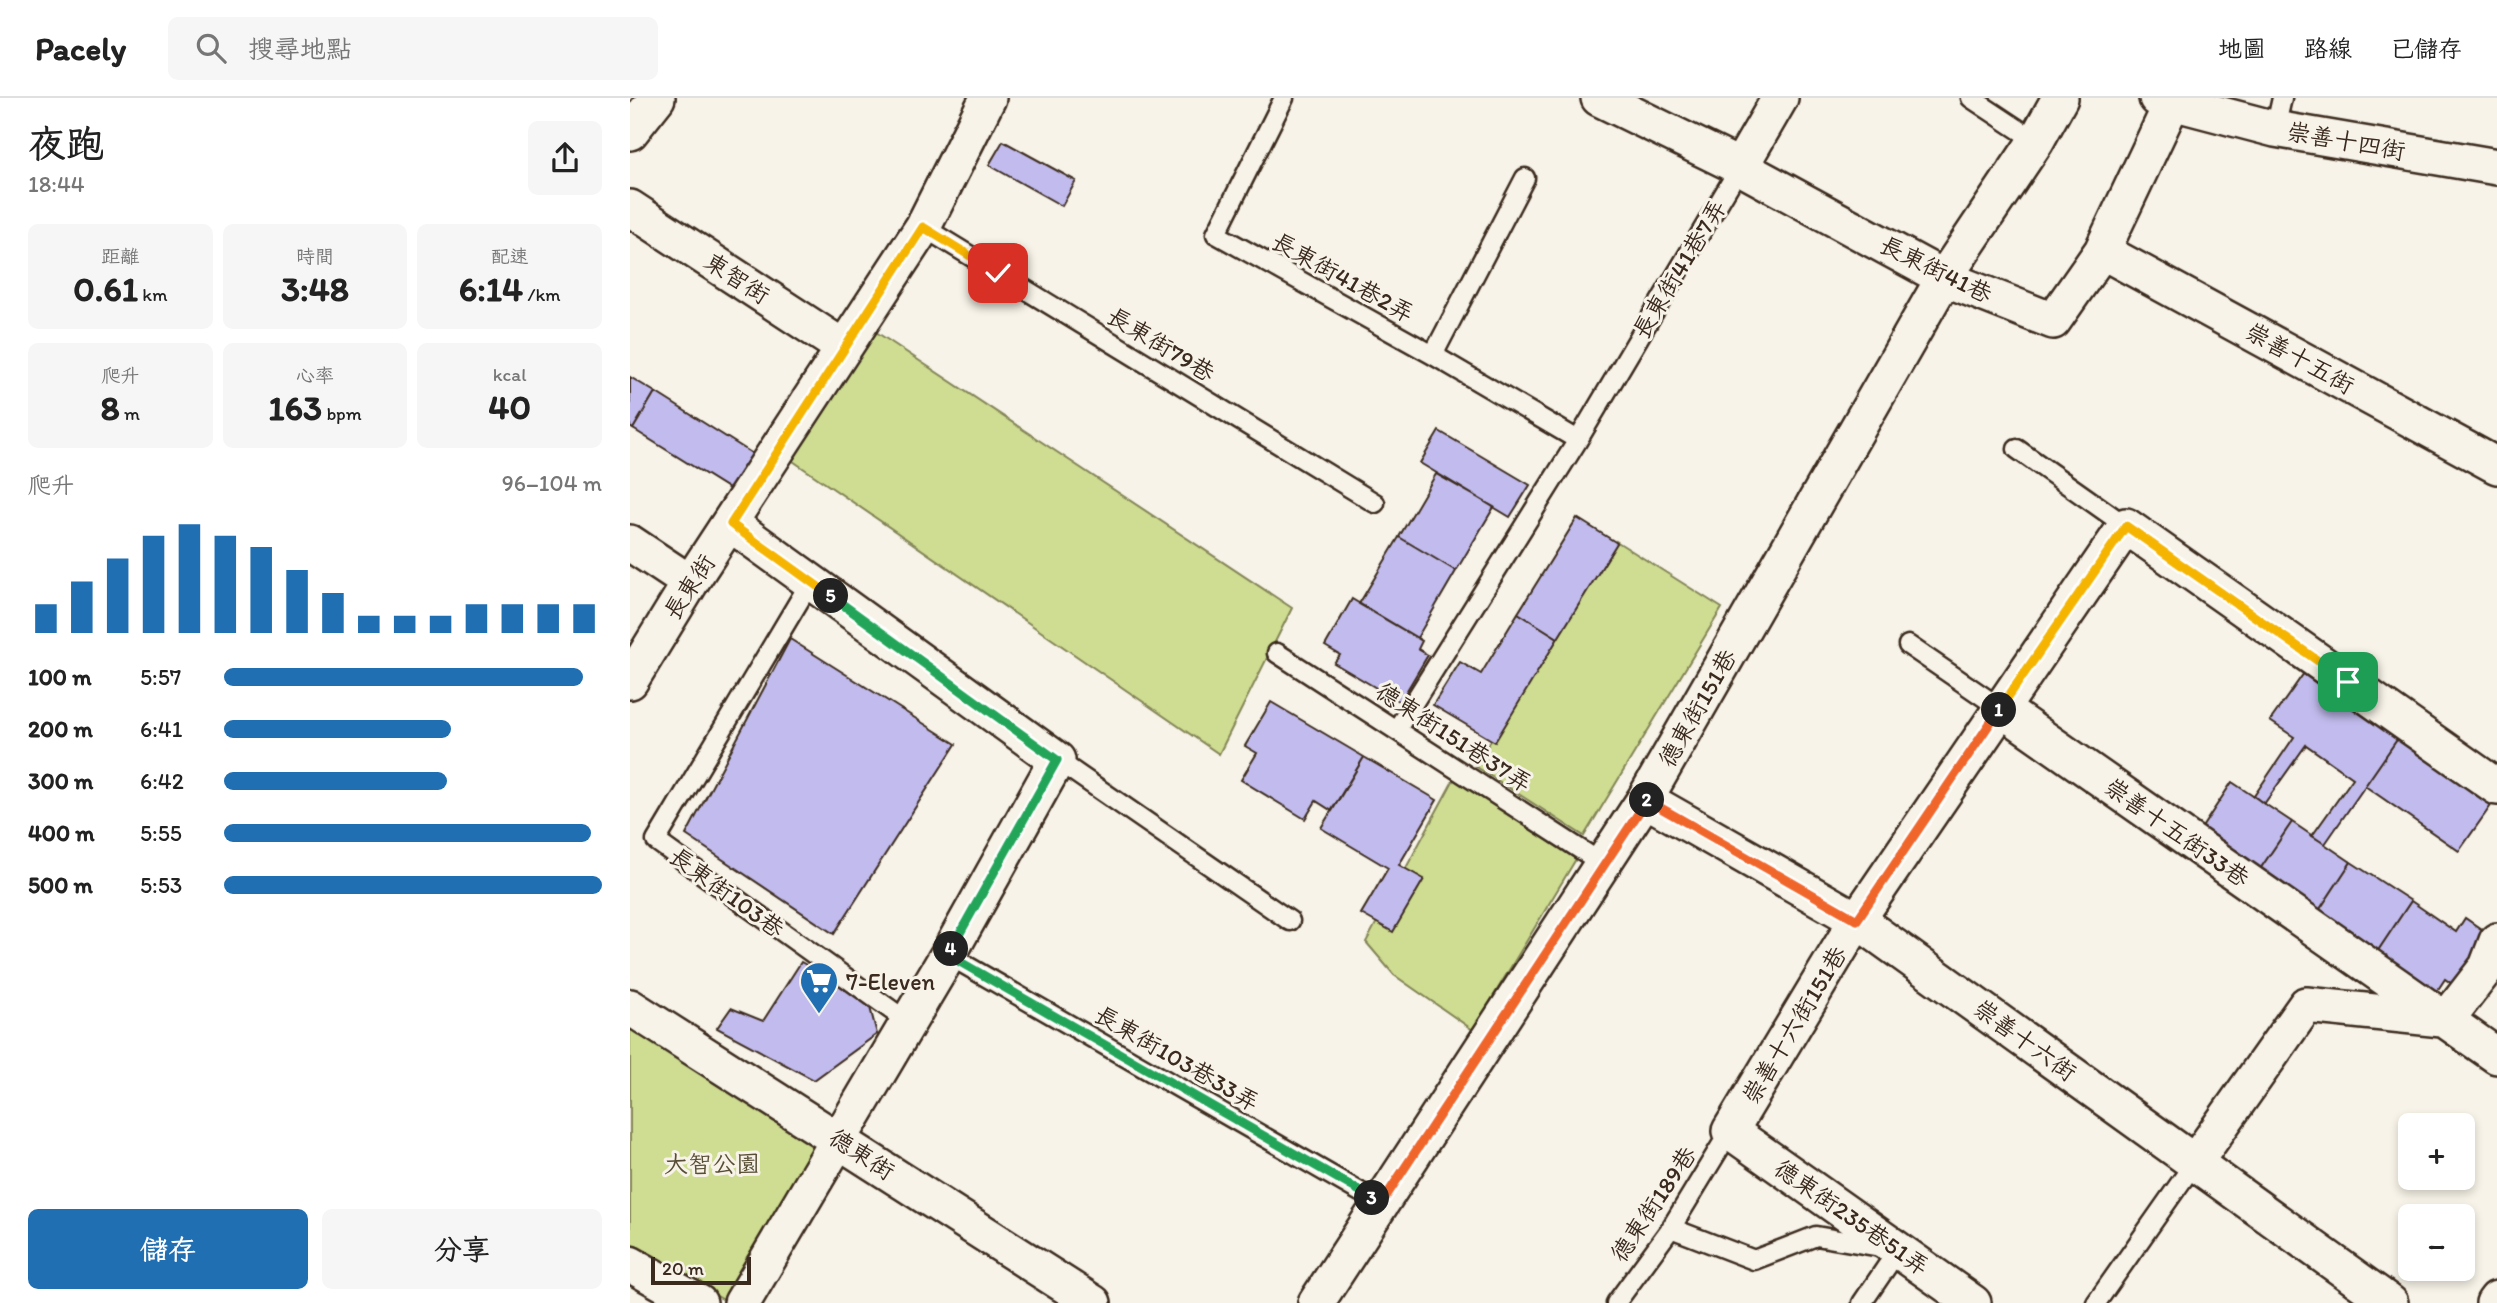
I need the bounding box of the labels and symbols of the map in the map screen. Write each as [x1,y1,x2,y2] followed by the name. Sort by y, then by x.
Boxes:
[2284,116,2408,166] street label: 崇善十四街
[1626,194,1732,344] street label: 長東街41巷7弄
[1267,226,1419,328] street label: 長東街41巷2弄
[1875,229,1997,309] street label: 長東街41巷
[968,243,1028,303] pin
[699,246,775,310] street label: 東智街
[1102,301,1220,387] street label: 長東街79巷
[2240,316,2360,400] street label: 崇善十五街
[657,549,721,625] street label: 長東街
[814,578,848,614] pin: 5
[1652,644,1742,772] street label: 德東街151巷
[2318,652,2378,712] pin
[1371,676,1537,798] street label: 德東街151巷37弄
[1982,692,2016,728] pin: 1
[2099,771,2255,893] street label: 崇善十五街33巷
[1630,782,1664,818] pin: 2
[664,841,790,943] street label: 長東街103巷
[934,932,968,966] pin: 4
[1736,941,1852,1109] street label: 崇善十六街151巷
[798,960,840,1015] supermarket icon: 7-Eleven
[846,967,936,996] place label: 7-Eleven
[1968,993,2082,1087] street label: 崇善十六街
[1090,999,1264,1117] street label: 長東街103巷33弄
[824,1122,900,1186] street label: 德東街
[1604,1141,1702,1267] street label: 德東街189巷
[664,1149,760,1178] park label: 大智公園
[1769,1153,1935,1281] street label: 德東街235巷51弄
[1354,1180,1390,1216] pin: 3
[651,1254,751,1286] scale bar

